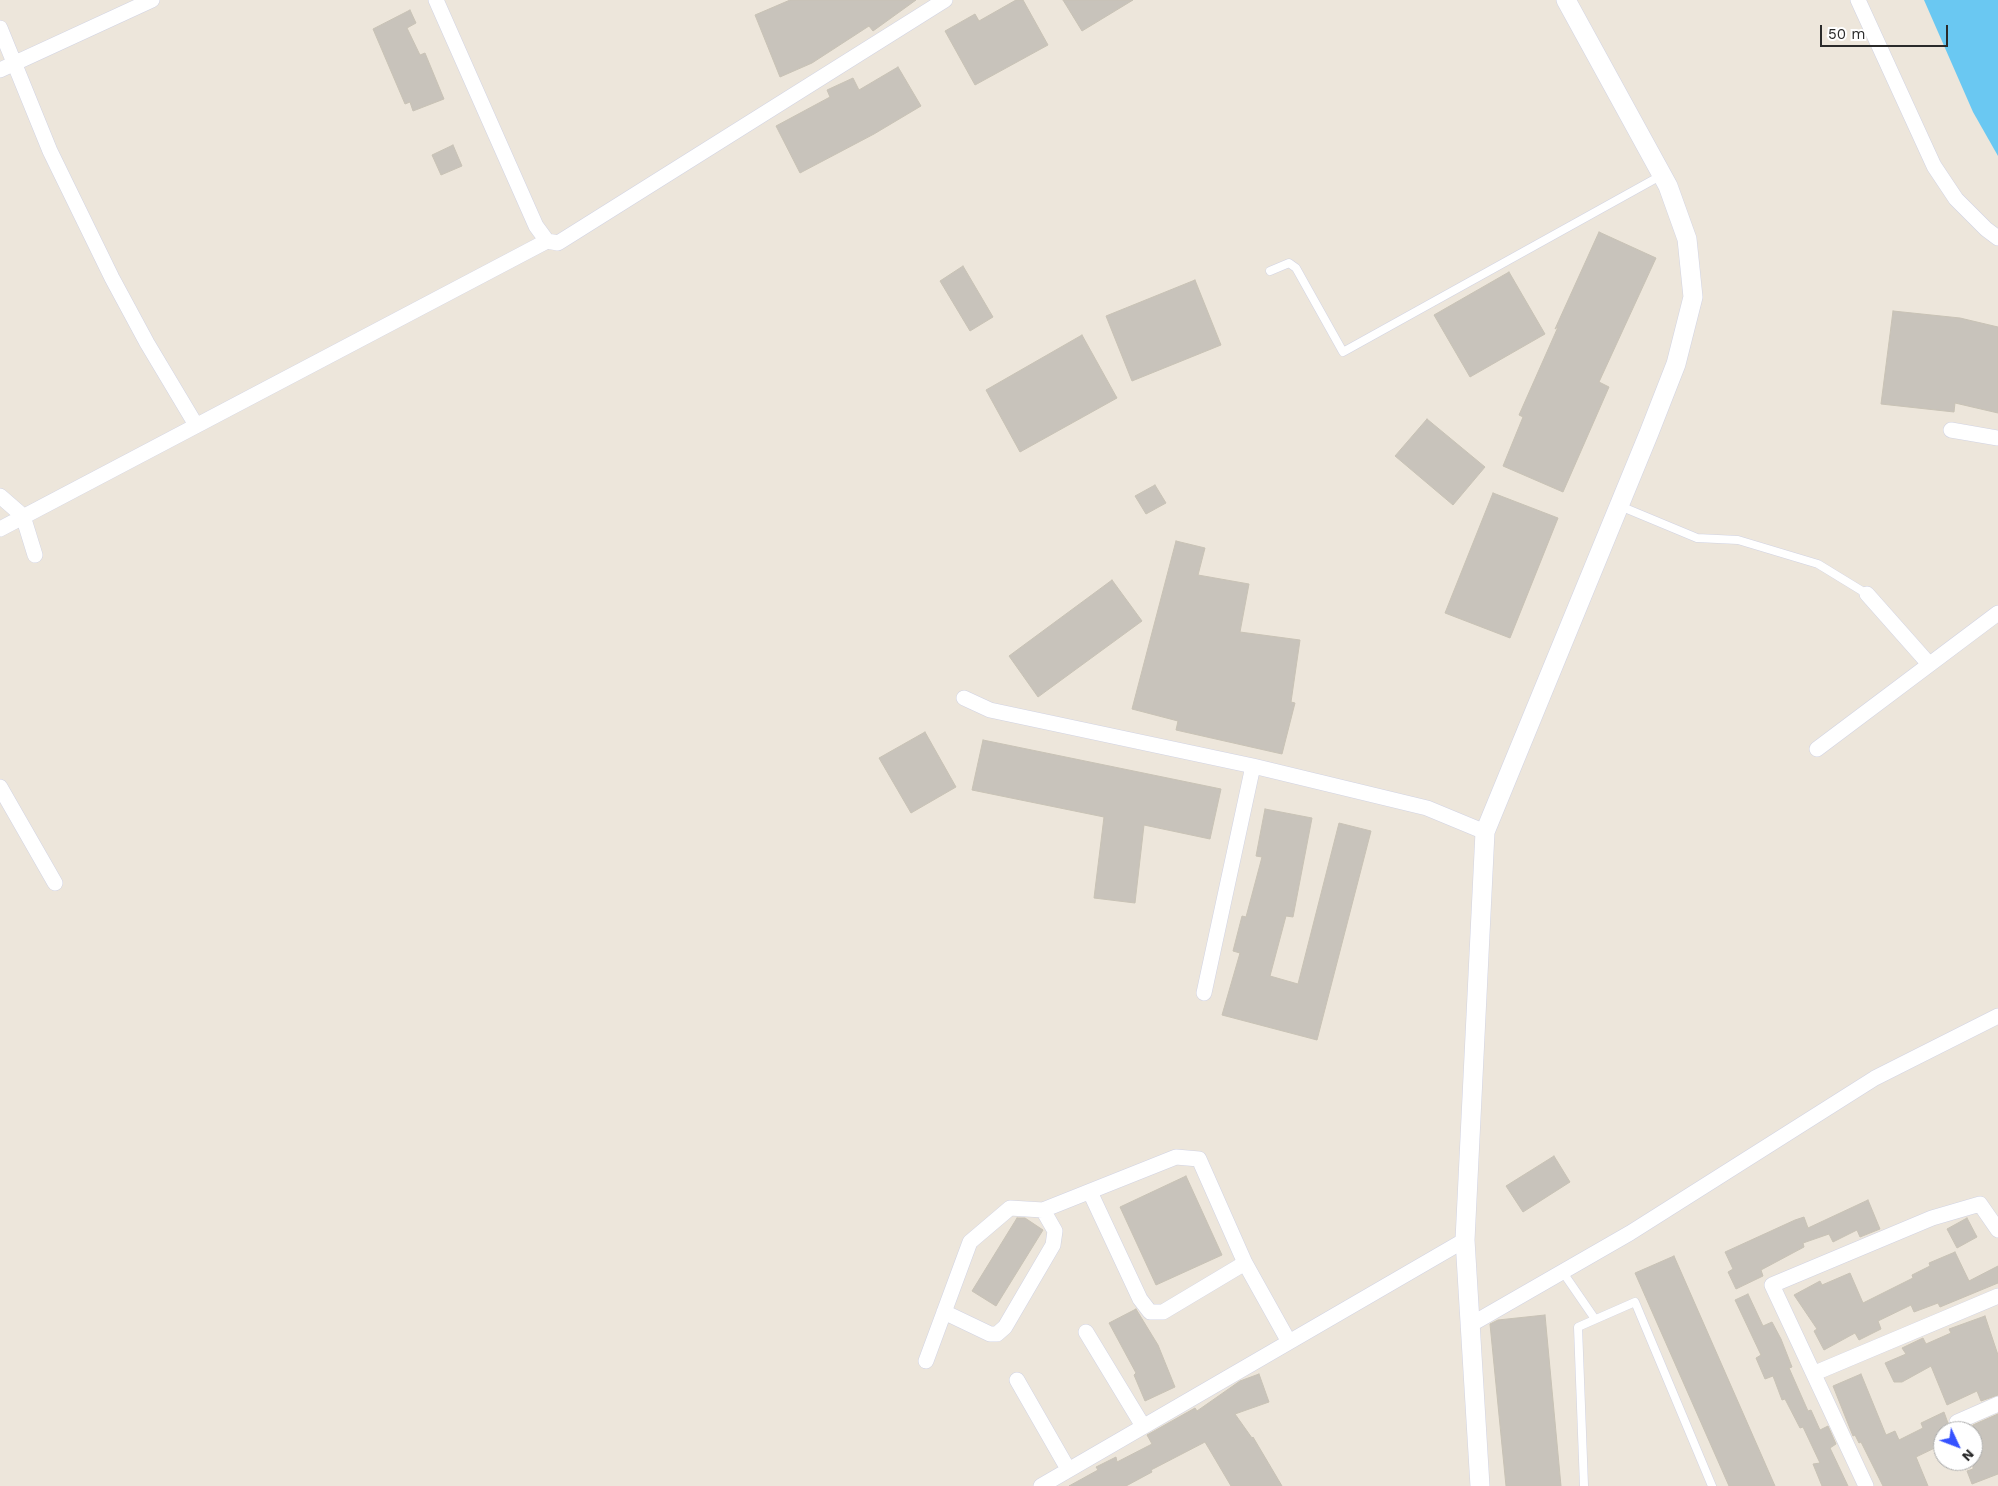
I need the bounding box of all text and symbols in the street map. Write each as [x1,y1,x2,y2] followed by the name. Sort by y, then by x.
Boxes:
[1823,15,1950,47] scale bar
[1828,25,1865,43] text: 50 m
[1933,1421,1983,1471] north arrow
[1959,1446,1978,1465] text: N

